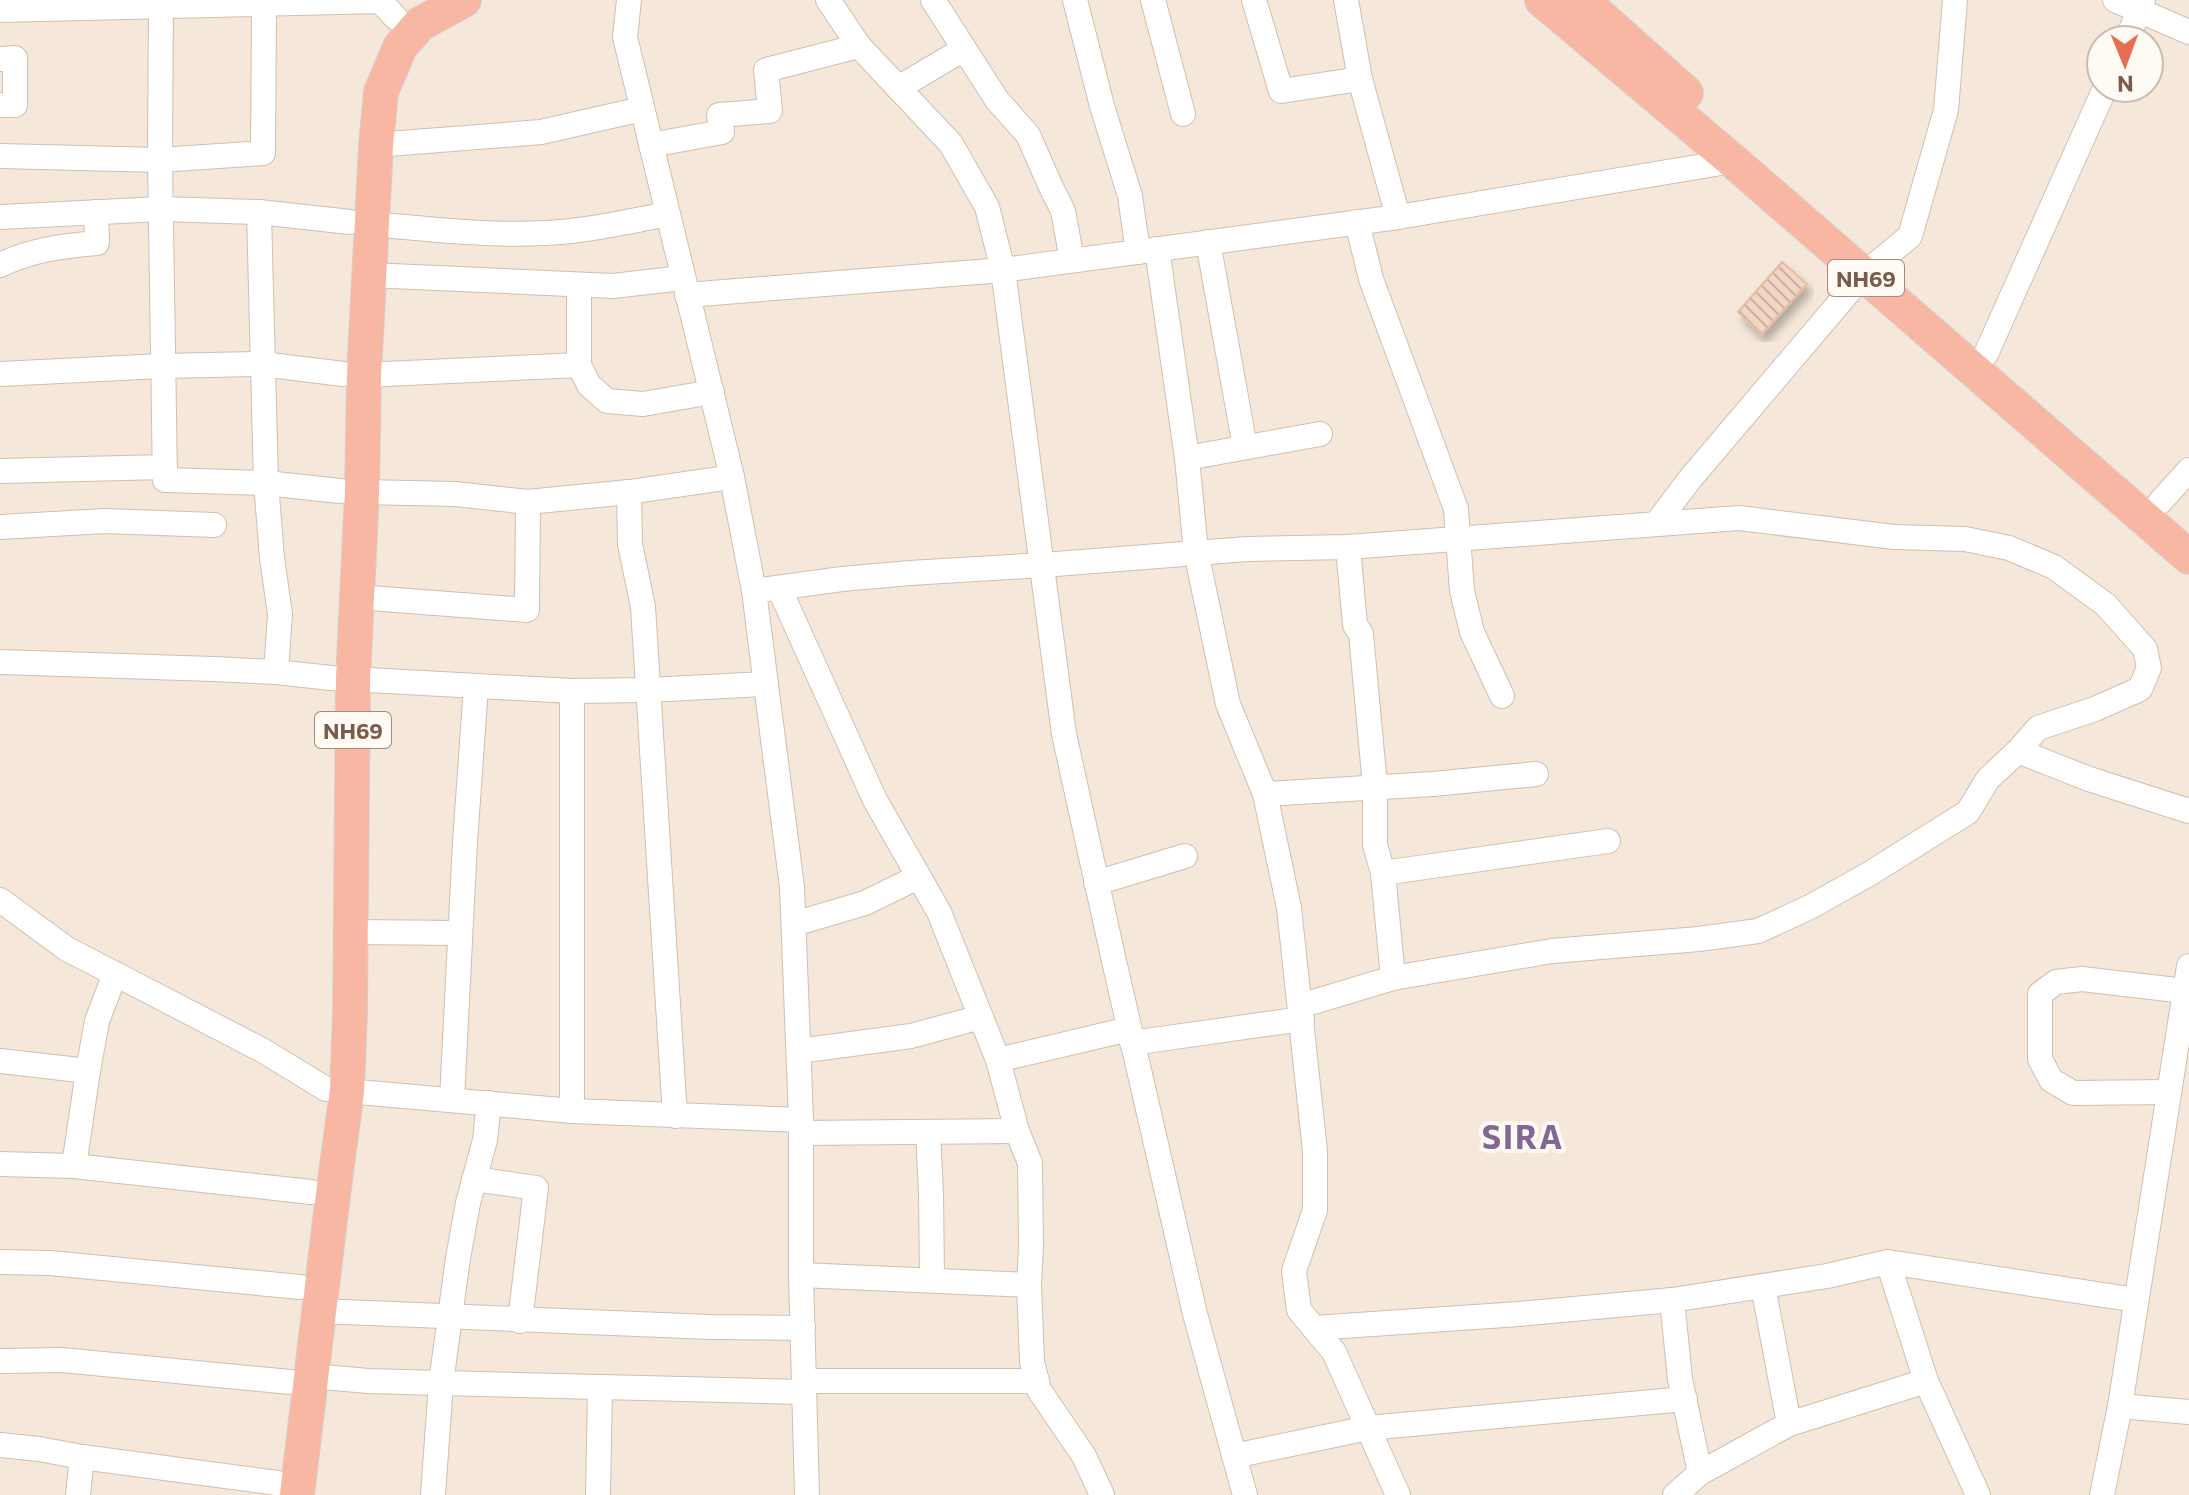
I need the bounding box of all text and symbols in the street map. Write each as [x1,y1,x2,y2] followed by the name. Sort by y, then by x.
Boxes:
[2085,24,2165,104] north arrow
[2117,71,2134,98] text: N
[1828,260,1904,296] road number: NH69
[315,712,391,748] road number: NH69
[1482,1116,1564,1156] district label: SIRA

